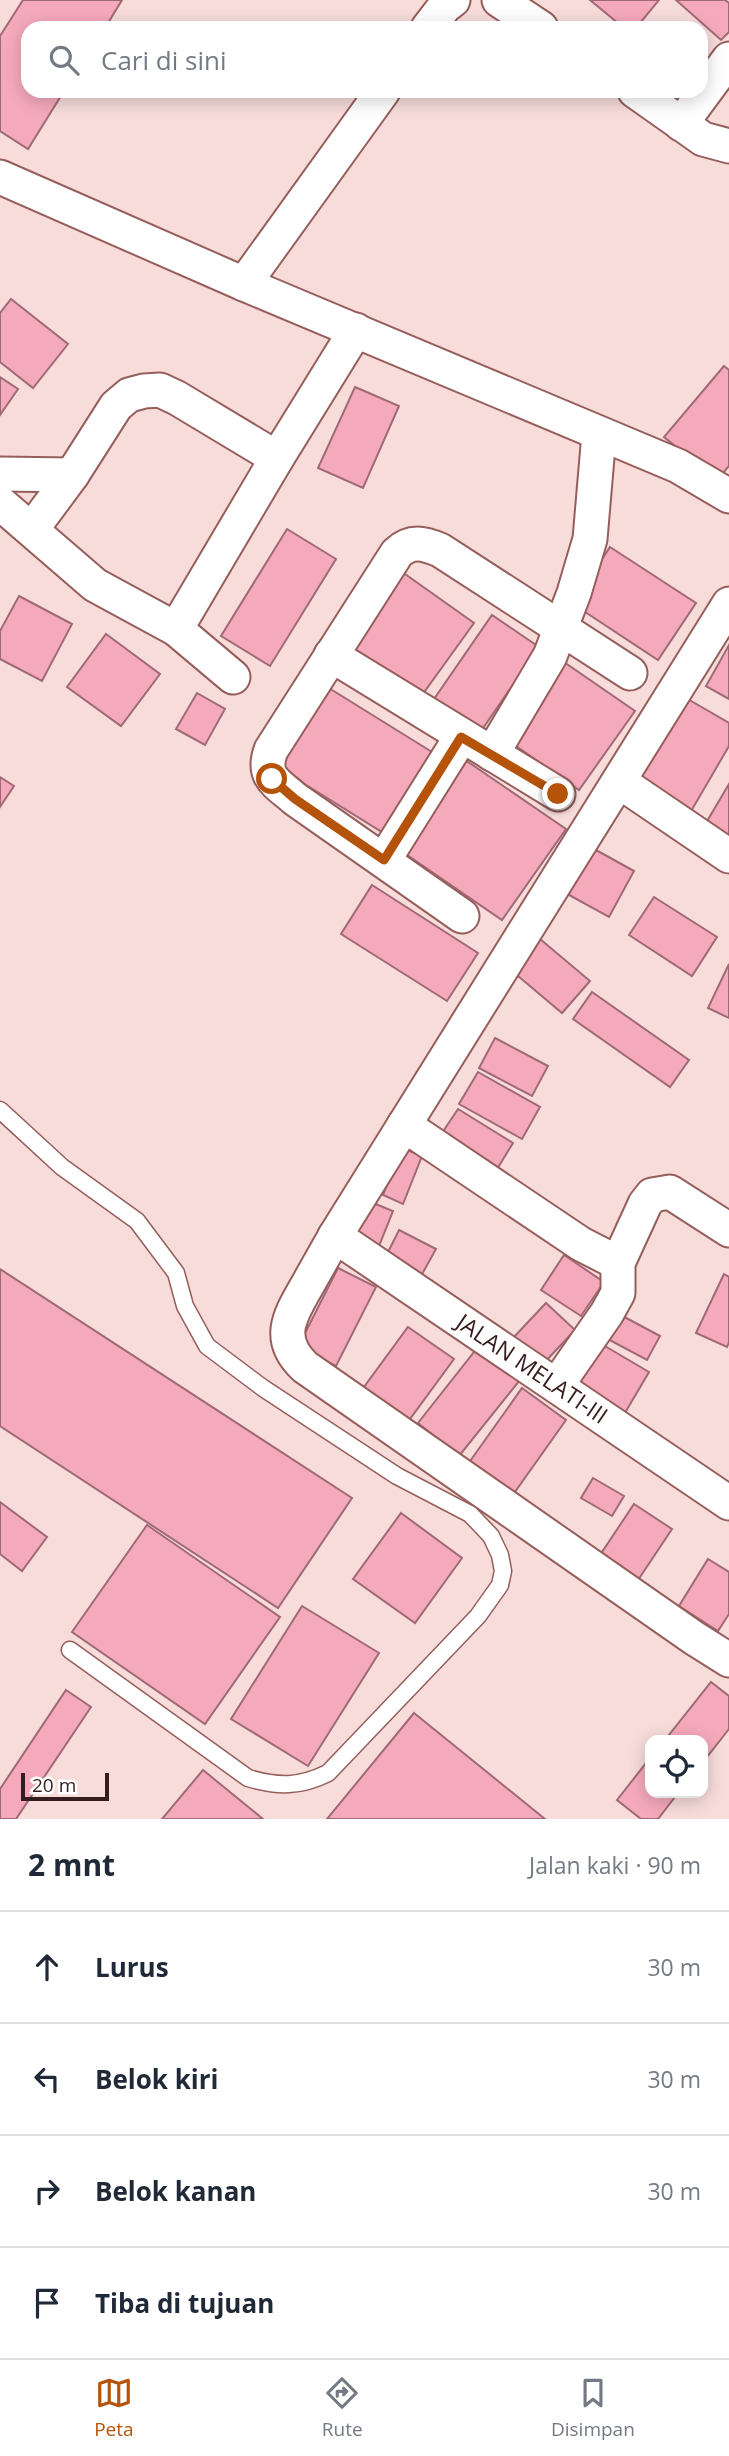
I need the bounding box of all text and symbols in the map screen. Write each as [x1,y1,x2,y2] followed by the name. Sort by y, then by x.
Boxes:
[21,21,708,98] search box
[45,41,83,79] icon: search
[101,42,226,78] text: Cari di sini
[256,763,287,794] route start
[542,778,573,809] route end
[449,1304,615,1431] street label: JALAN MELATI-III
[645,1735,708,1798] map controls
[645,1735,708,1798] button: locate
[21,1770,108,1802] scale bar
[32,1772,76,1798] text: 20 m
[28,1844,115,1885] text: 2 mnt
[529,1849,701,1881] text: Jalan kaki · 90 m
[28,1948,66,1986] icon: ahead
[95,1949,169,1985] text: Lurus
[647,1951,701,1983] text: 30 m
[28,2060,66,2098] icon: left
[95,2061,219,2097] text: Belok kiri
[647,2063,701,2095] text: 30 m
[28,2172,66,2210] icon: right
[95,2173,256,2209] text: Belok kanan
[647,2175,701,2207] text: 30 m
[28,2284,66,2322] icon: arrive
[95,2285,274,2321] text: Tiba di tujuan
[94,2374,134,2442] tab: Peta
[322,2374,363,2442] tab: Rute
[551,2374,635,2442] tab: Disimpan

